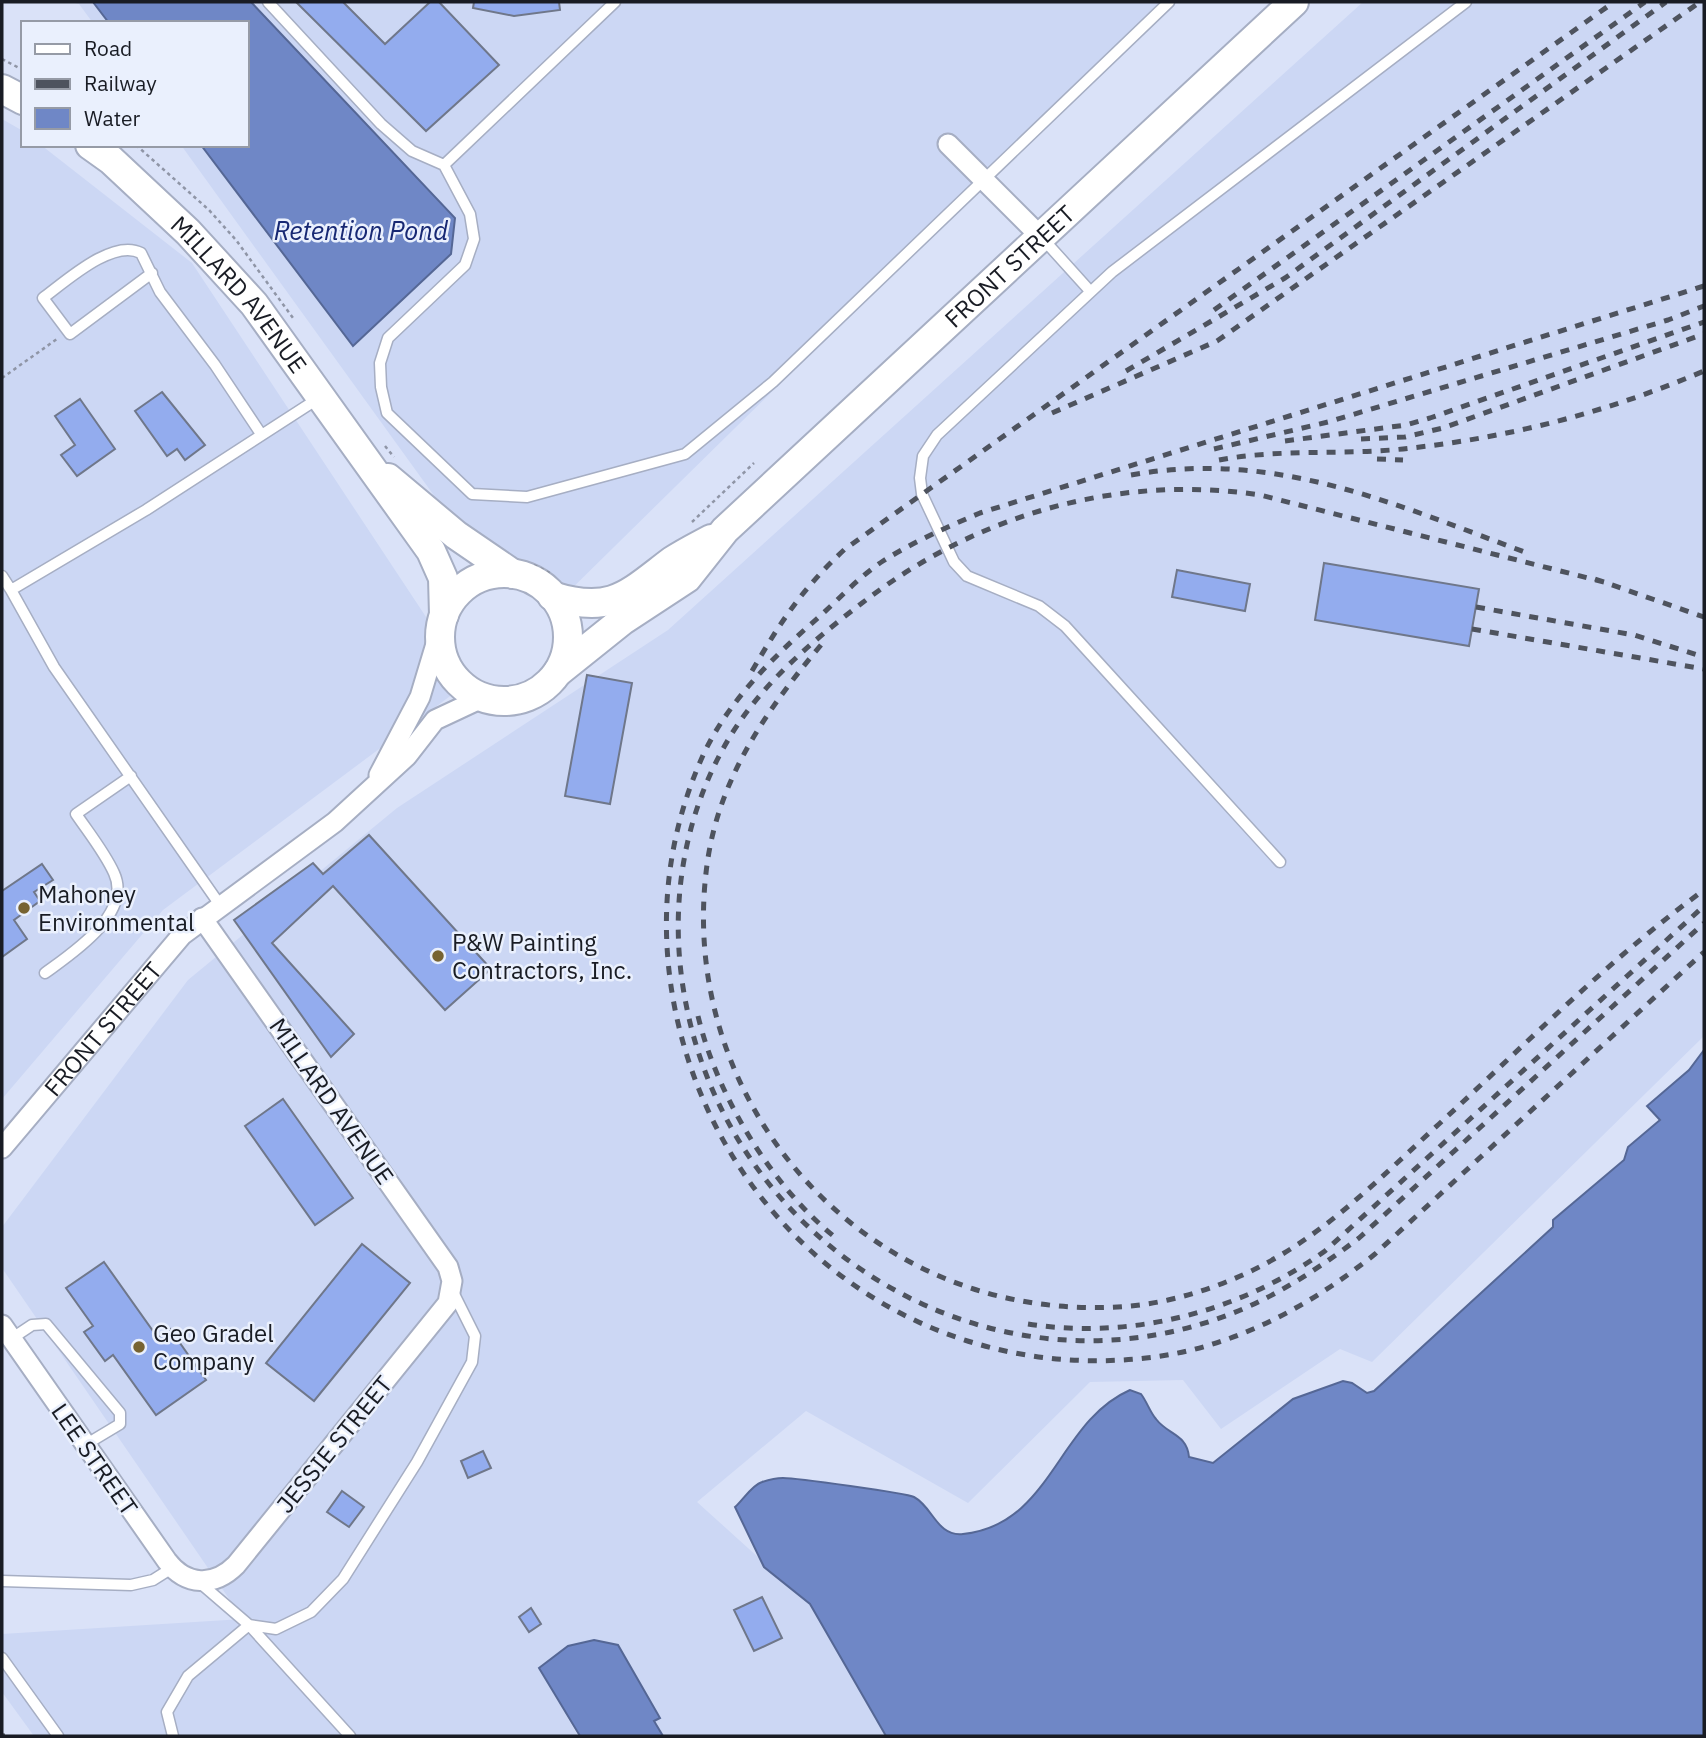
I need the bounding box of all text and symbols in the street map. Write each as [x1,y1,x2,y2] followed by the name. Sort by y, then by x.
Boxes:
[21,21,248,147] legend
[84,34,132,62] text: Road
[84,69,157,97] text: Railway
[84,104,141,132] text: Water
[938,198,1081,334] street label: FRONT STREET
[164,208,314,379] street label: MILLARD AVENUE
[274,213,449,247] water label: Retention Pond
[38,878,195,938] place label: Mahoney Environmental
[16,900,32,916] marker: Mahoney Environmental
[452,926,632,986] place label: P&W Painting Contractors, Inc.
[430,948,446,964] marker: P&W Painting Contractors, Inc.
[37,955,169,1103] street label: FRONT STREET
[263,1011,401,1191] street label: MILLARD AVENUE
[153,1317,274,1377] place label: Geo Gradel Company
[131,1339,147,1355] marker: Geo Gradel Company
[269,1369,399,1519] street label: JESSIE STREET
[45,1397,146,1522] street label: LEE STREET

